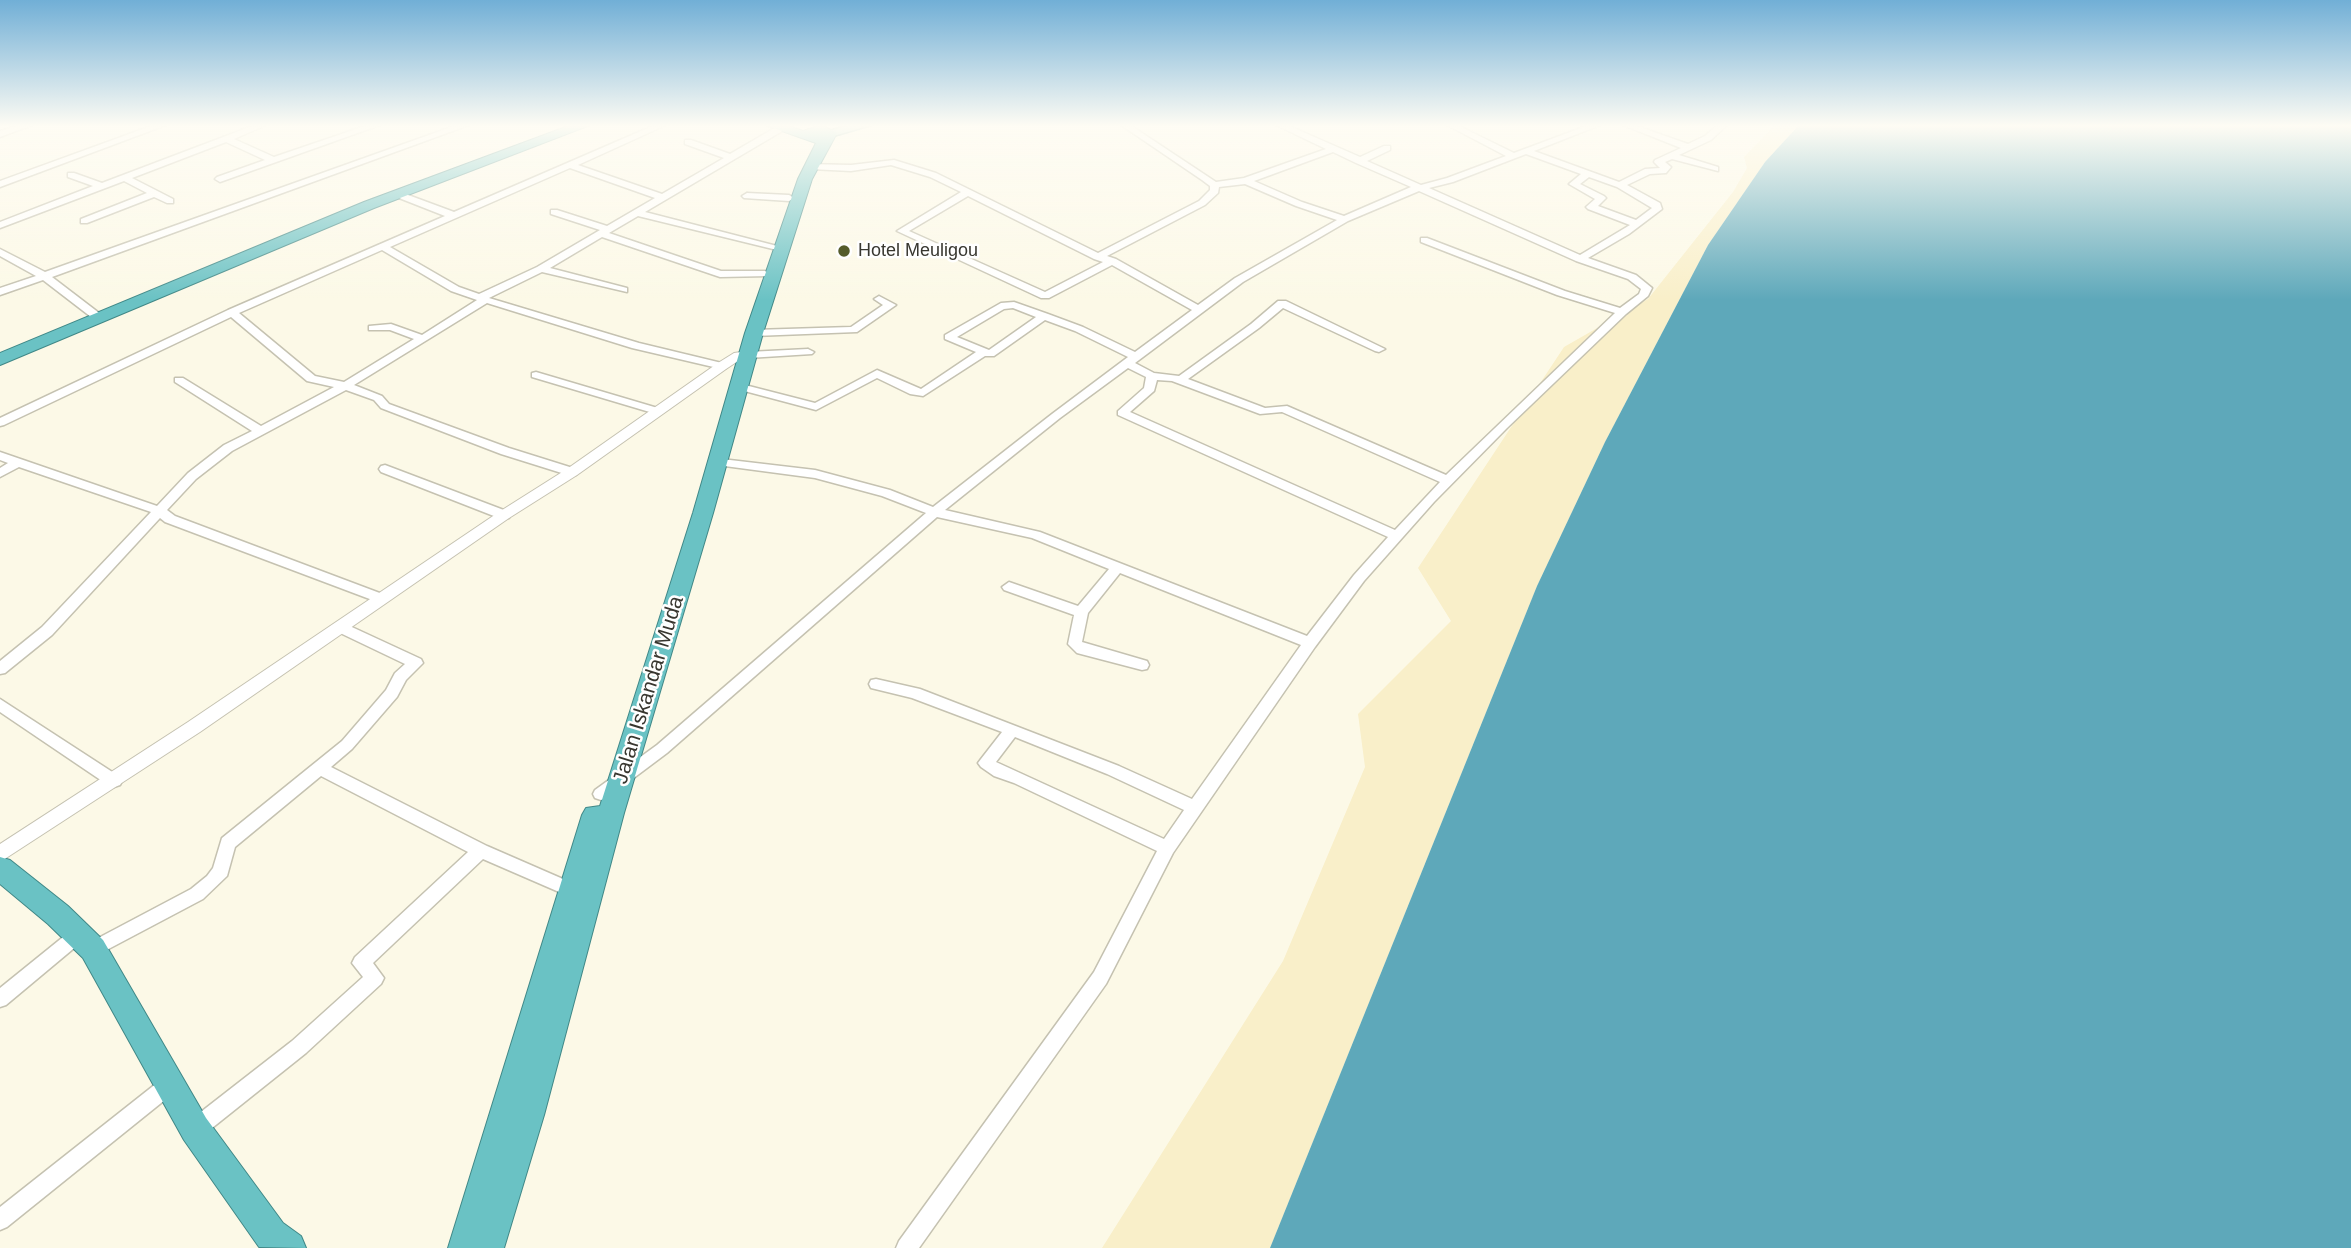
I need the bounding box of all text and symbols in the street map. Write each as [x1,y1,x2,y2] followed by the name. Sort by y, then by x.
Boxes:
[858,240,978,262] place label: Hotel Meuligou
[836,243,852,259] marker: Hotel Meuligou
[608,593,690,787] street label: Jalan Iskandar Muda

